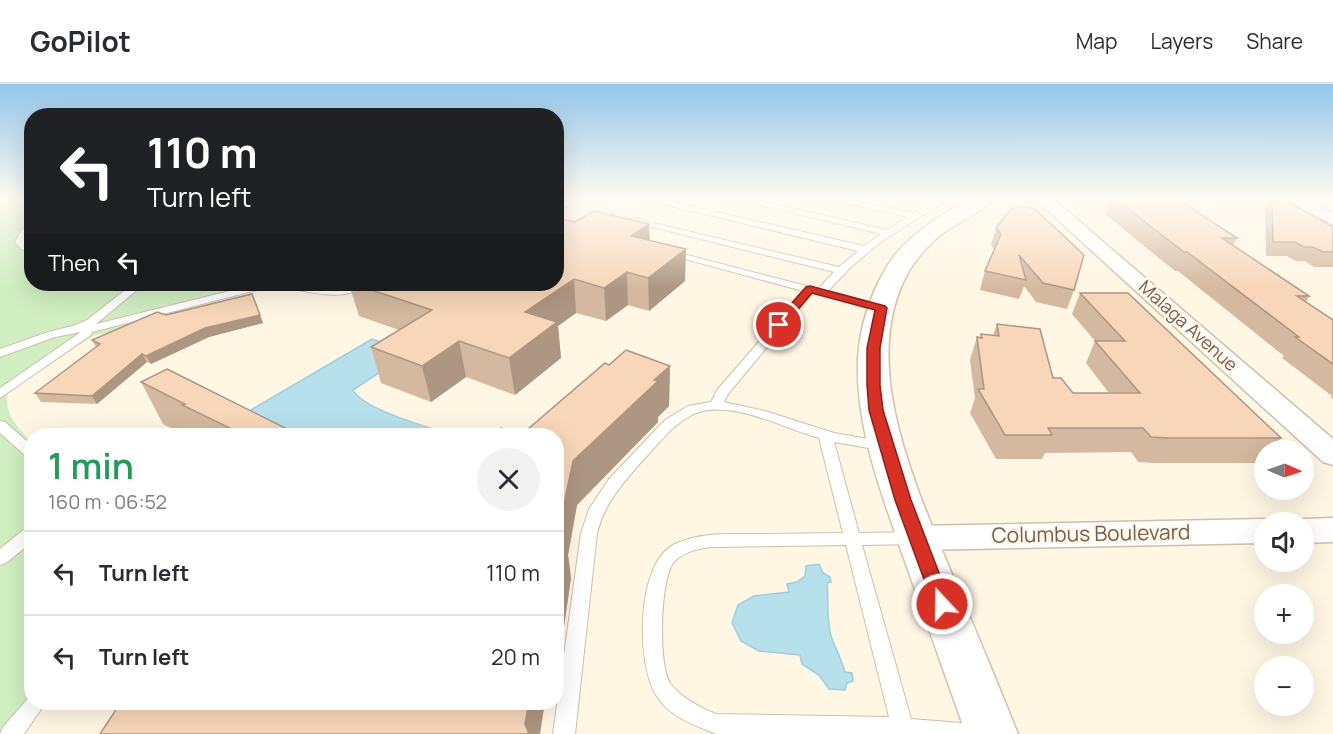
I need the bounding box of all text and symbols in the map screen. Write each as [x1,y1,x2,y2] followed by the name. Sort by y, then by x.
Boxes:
[30,22,131,60] text: GoPilot
[1076,27,1117,55] text: Map
[1150,27,1213,55] text: Layers
[1246,27,1303,55] text: Share
[147,123,258,181] text: 110 m
[48,132,126,210] icon: left
[147,178,251,215] text: Turn left
[112,246,145,279] icon: left
[48,248,100,278] text: Then
[1134,274,1243,376] street label: Malaga Avenue
[753,299,804,350] pin
[762,308,795,341] icon: arrive
[1254,440,1314,500] north arrow
[1254,440,1314,716] map controls
[48,441,134,490] text: 1 min
[477,448,540,511] button: close
[48,488,167,515] text: 160 m · 06:52
[1254,512,1314,572] button: sound
[991,517,1191,549] street label: Columbus Boulevard
[48,557,81,590] icon: left
[99,558,189,588] text: Turn left
[486,558,540,588] text: 110 m
[910,572,974,636] position arrow
[1254,584,1314,644] button: +
[48,641,81,674] icon: left
[99,642,189,672] text: Turn left
[491,642,540,672] text: 20 m
[1254,656,1314,716] button: −

